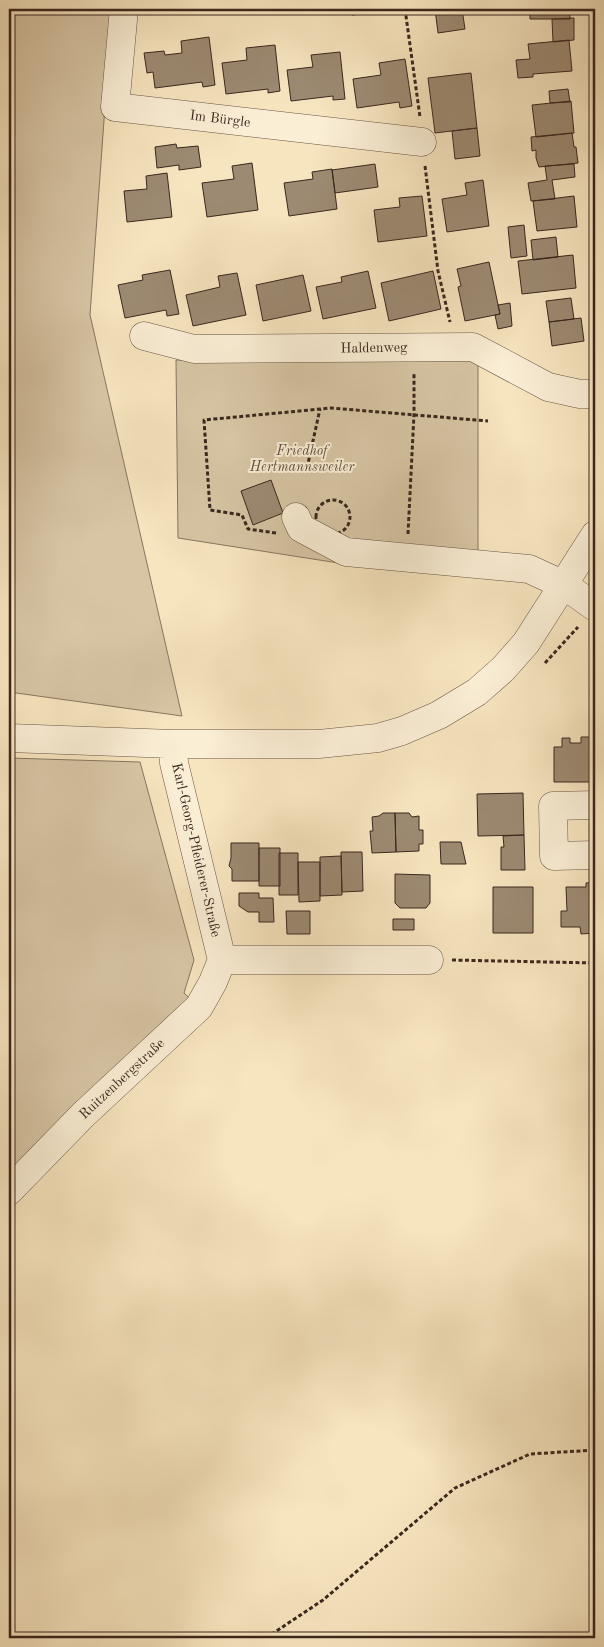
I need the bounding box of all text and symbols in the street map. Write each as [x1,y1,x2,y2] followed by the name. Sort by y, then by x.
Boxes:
[189,108,251,130] street label: Im Bürgle
[340,340,408,356] street label: Haldenweg
[249,444,355,474] park label: Friedhof Hertmannsweiler
[169,762,223,938] street label: Karl-Georg-Pfleiderer-Straße
[77,1036,167,1122] street label: Ruitzenbergstraße

